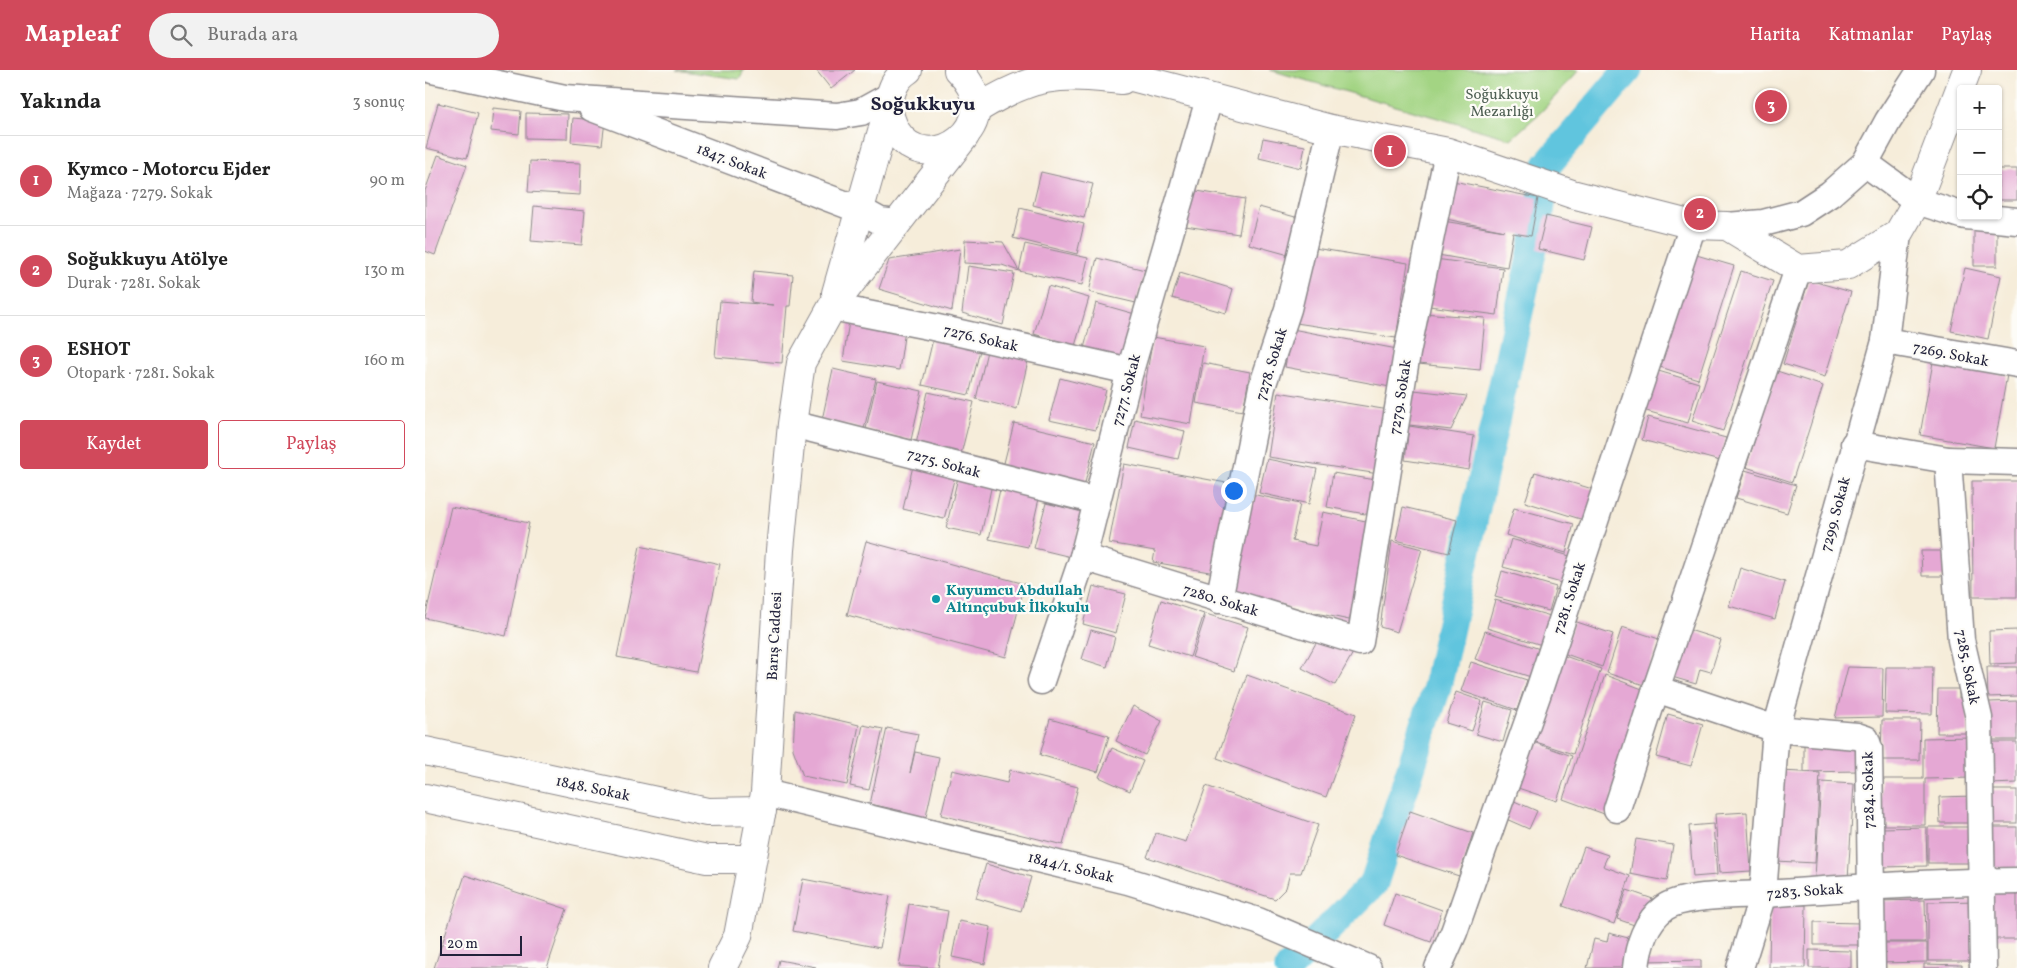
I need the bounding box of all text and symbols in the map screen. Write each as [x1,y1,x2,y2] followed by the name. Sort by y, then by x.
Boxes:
[149,13,499,58] search box
[25,18,119,52] text: Mapleaf
[167,21,195,49] icon: search
[207,22,298,48] text: Burada ara
[1750,23,1801,48] text: Harita
[1829,23,1913,48] text: Katmanlar
[1941,23,1992,48] text: Paylaş
[1465,85,1539,123] park label: Soğukkuyu Mezarlığı
[1957,85,2002,220] map controls
[1957,85,2002,130] button: +
[1755,87,1787,125] pin: 3
[20,88,101,117] text: Yakında
[870,91,976,119] district label: Soğukkuyu
[353,92,405,114] text: 3 sonuç
[1957,130,2002,175] button: −
[1374,132,1406,170] pin: 1
[693,139,770,185] street label: 1847. Sokak
[67,157,271,183] text: Kymco - Motorcu Ejder
[33,170,39,192] text: 1
[369,170,405,192] text: 90 m
[1957,175,2002,220] button: locate
[67,183,213,205] text: Mağaza · 7279. Sokak
[1684,195,1716,233] pin: 2
[67,247,228,273] text: Soğukkuyu Atölye
[32,260,40,282] text: 2
[364,260,405,282] text: 130 m
[67,273,201,295] text: Durak · 7281. Sokak
[941,321,1020,358] street label: 7276. Sokak
[1251,325,1294,404] street label: 7278. Sokak
[67,337,131,363] text: ESHOT
[1911,338,1990,373] street label: 7269. Sokak
[32,350,40,372] text: 3
[364,350,405,372] text: 160 m
[1108,352,1147,429] street label: 7277. Sokak
[1385,358,1418,436] street label: 7279. Sokak
[67,363,215,385] text: Otopark · 7281. Sokak
[20,420,208,469] button: Kaydet
[218,420,405,469] button: Paylaş
[904,445,983,484] street label: 7275. Sokak
[1816,474,1857,554] street label: 7299. Sokak
[1221,478,1247,504] your location
[1549,560,1592,637] street label: 7281. Sokak
[1180,580,1261,623] street label: 7280. Sokak
[946,581,1089,619] place label: Kuyumcu Abdullah Altınçubuk İlkokulu
[763,591,788,681] street label: Barış Caddesi
[930,593,942,605] marker: Kuyumcu Abdullah Altınçubuk İlkokulu
[1949,628,1984,707] street label: 7285. Sokak
[1858,751,1881,829] street label: 7284. Sokak
[553,771,632,808] street label: 1848. Sokak
[1025,848,1116,889] street label: 1844/1. Sokak
[1766,879,1844,906] street label: 7283. Sokak
[440,933,523,956] scale bar
[447,935,478,954] text: 20 m

